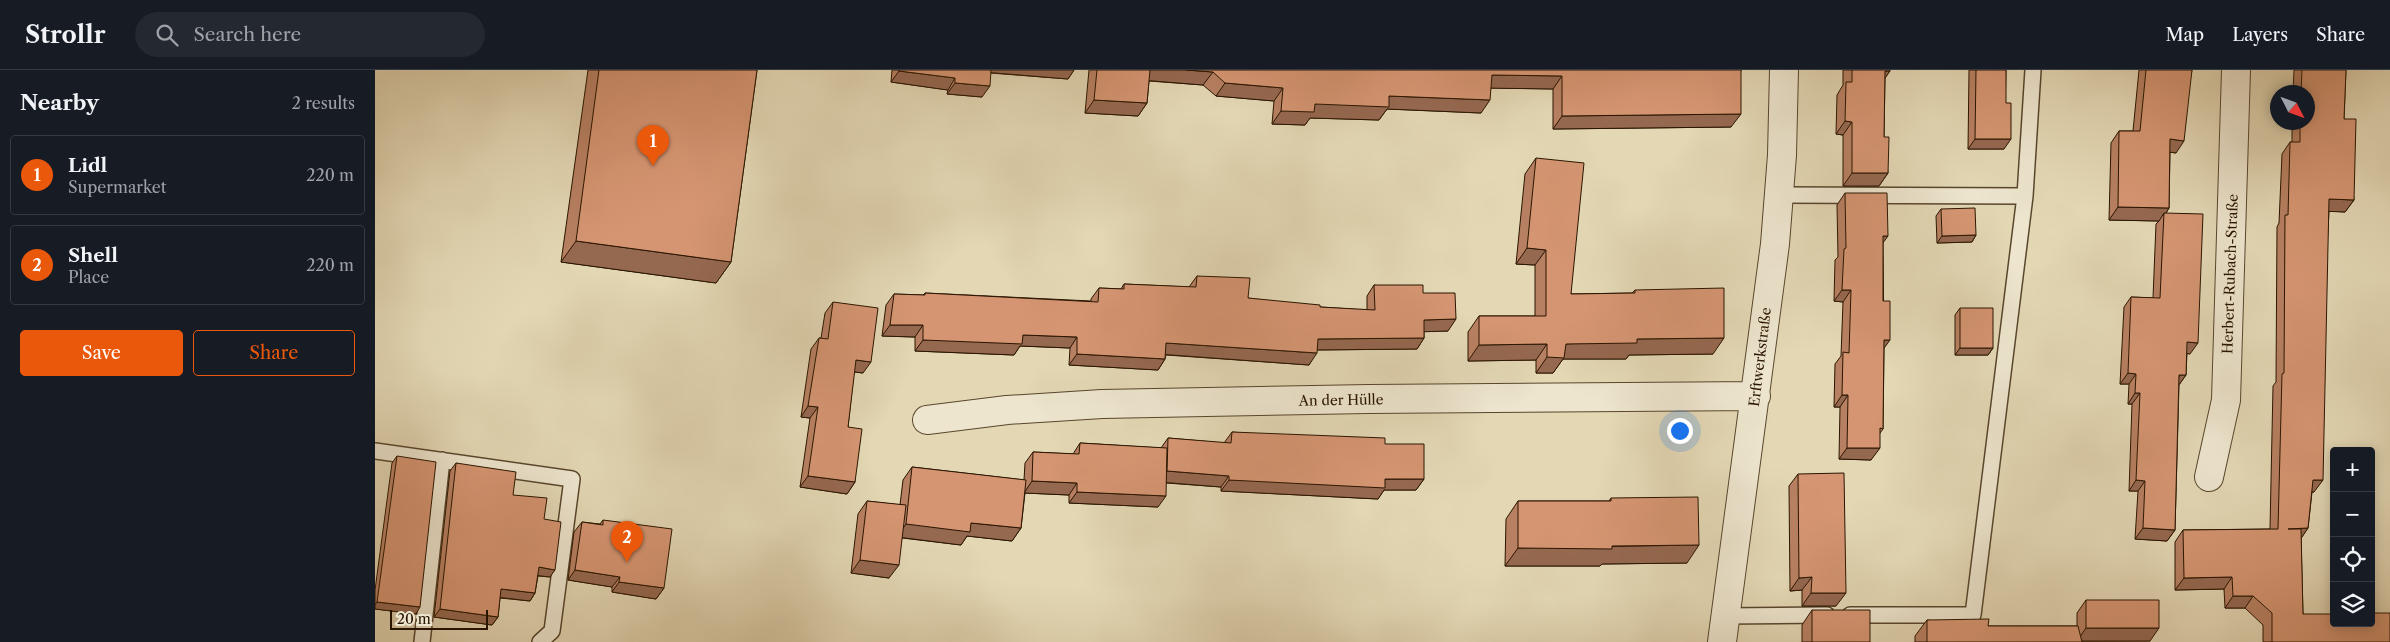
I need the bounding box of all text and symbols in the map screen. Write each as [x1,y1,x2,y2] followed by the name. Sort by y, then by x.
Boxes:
[135,12,485,57] search box
[25,20,105,49] text: Strollr
[153,21,181,49] icon: search
[193,23,301,46] text: Search here
[2166,24,2204,46] text: Map
[2232,24,2288,46] text: Layers
[2316,24,2365,46] text: Share
[2270,85,2315,130] north arrow
[20,90,99,115] text: Nearby
[292,93,355,113] text: 2 results
[637,125,669,166] pin: 1
[68,154,107,177] text: Lidl
[33,165,41,185] text: 1
[306,165,354,185] text: 220 m
[68,177,166,197] text: Supermarket
[2218,194,2242,354] street label: Herbert-Rubach-Straße
[68,244,118,267] text: Shell
[32,255,42,275] text: 2
[306,255,354,275] text: 220 m
[68,267,109,287] text: Place
[1745,306,1775,408] street label: Erftwerkstraße
[20,330,183,376] button: Save
[193,330,355,376] button: Share
[1297,390,1384,410] street label: An der Hülle
[1667,418,1693,444] your location
[2330,447,2375,627] map controls
[2330,447,2375,492] button: +
[2330,492,2375,537] button: −
[611,521,643,562] pin: 2
[2330,537,2375,582] button: locate
[2330,582,2375,627] button: layers
[390,607,487,630] scale bar
[397,610,431,628] text: 20 m

